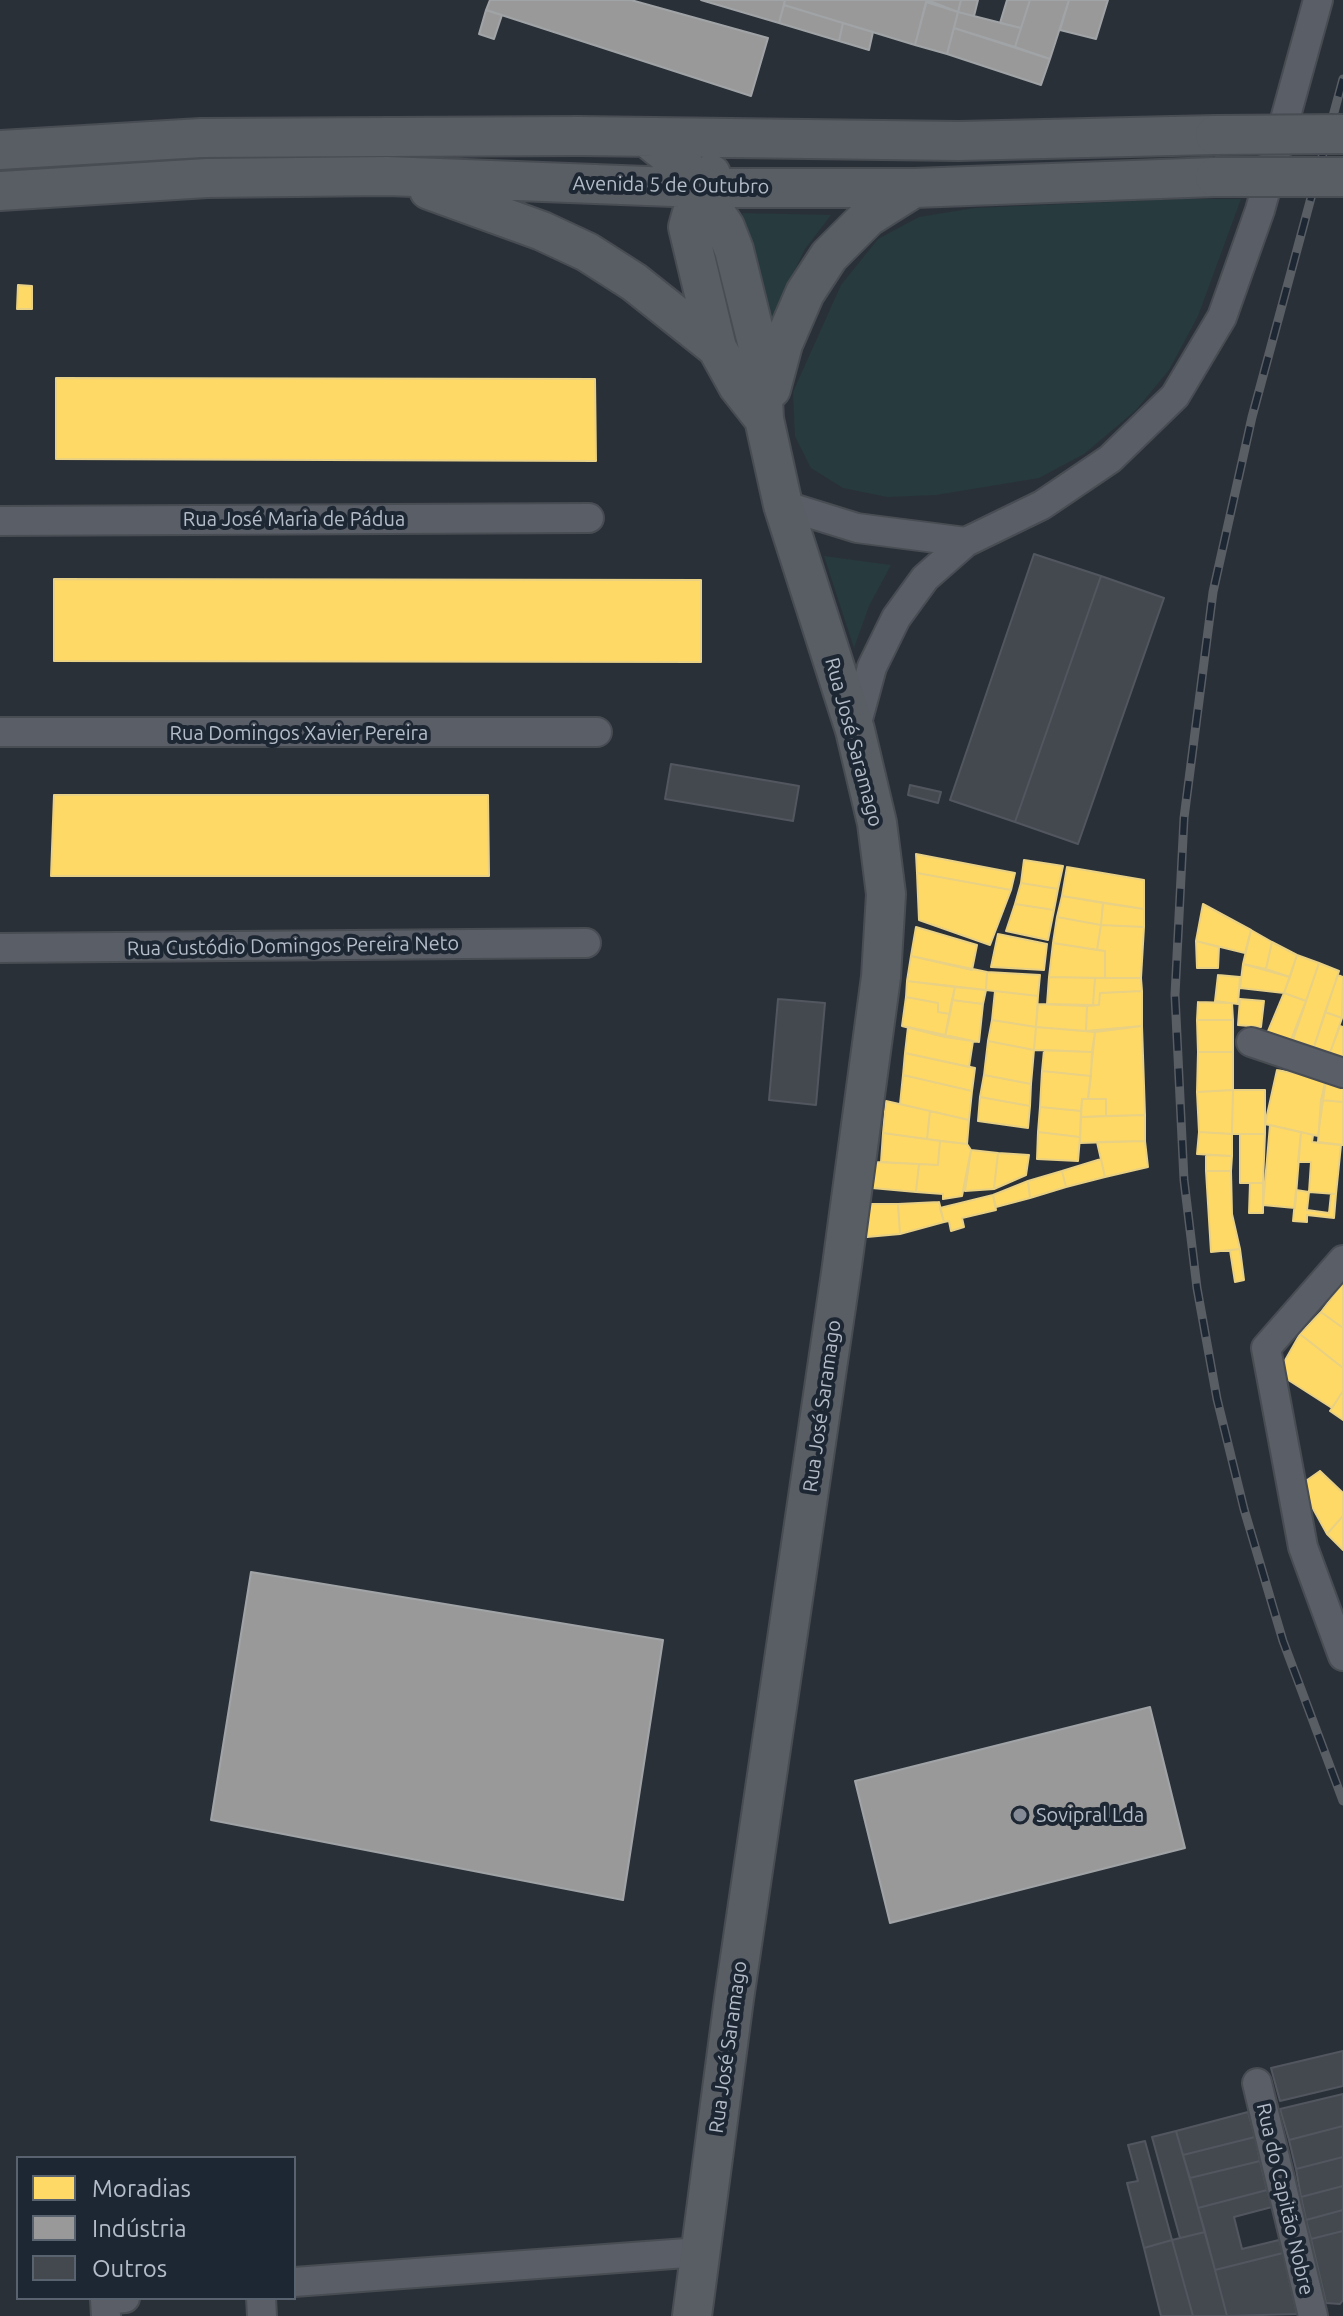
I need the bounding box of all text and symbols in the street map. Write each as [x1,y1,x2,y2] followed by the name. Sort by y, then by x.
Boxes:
[572,171,770,199] street label: Avenida 5 de Outubro
[183,507,405,531] street label: Rua José Maria de Pádua
[820,655,888,829] street label: Rua José Saramago
[170,721,428,745] street label: Rua Domingos Xavier Pereira
[127,931,459,961] street label: Rua Custódio Domingos Pereira Neto
[798,1318,846,1494] street label: Rua José Saramago
[1036,1803,1144,1827] place label: Sovipral Lda
[1011,1806,1029,1824] marker: Sovipral Lda
[704,1959,752,2135] street label: Rua José Saramago
[1251,2101,1319,2297] street label: Rua do Capitão Nobre
[16,2156,296,2300] legend
[92,2175,191,2202] text: Moradias
[92,2215,187,2242] text: Indústria
[92,2255,167,2282] text: Outros

